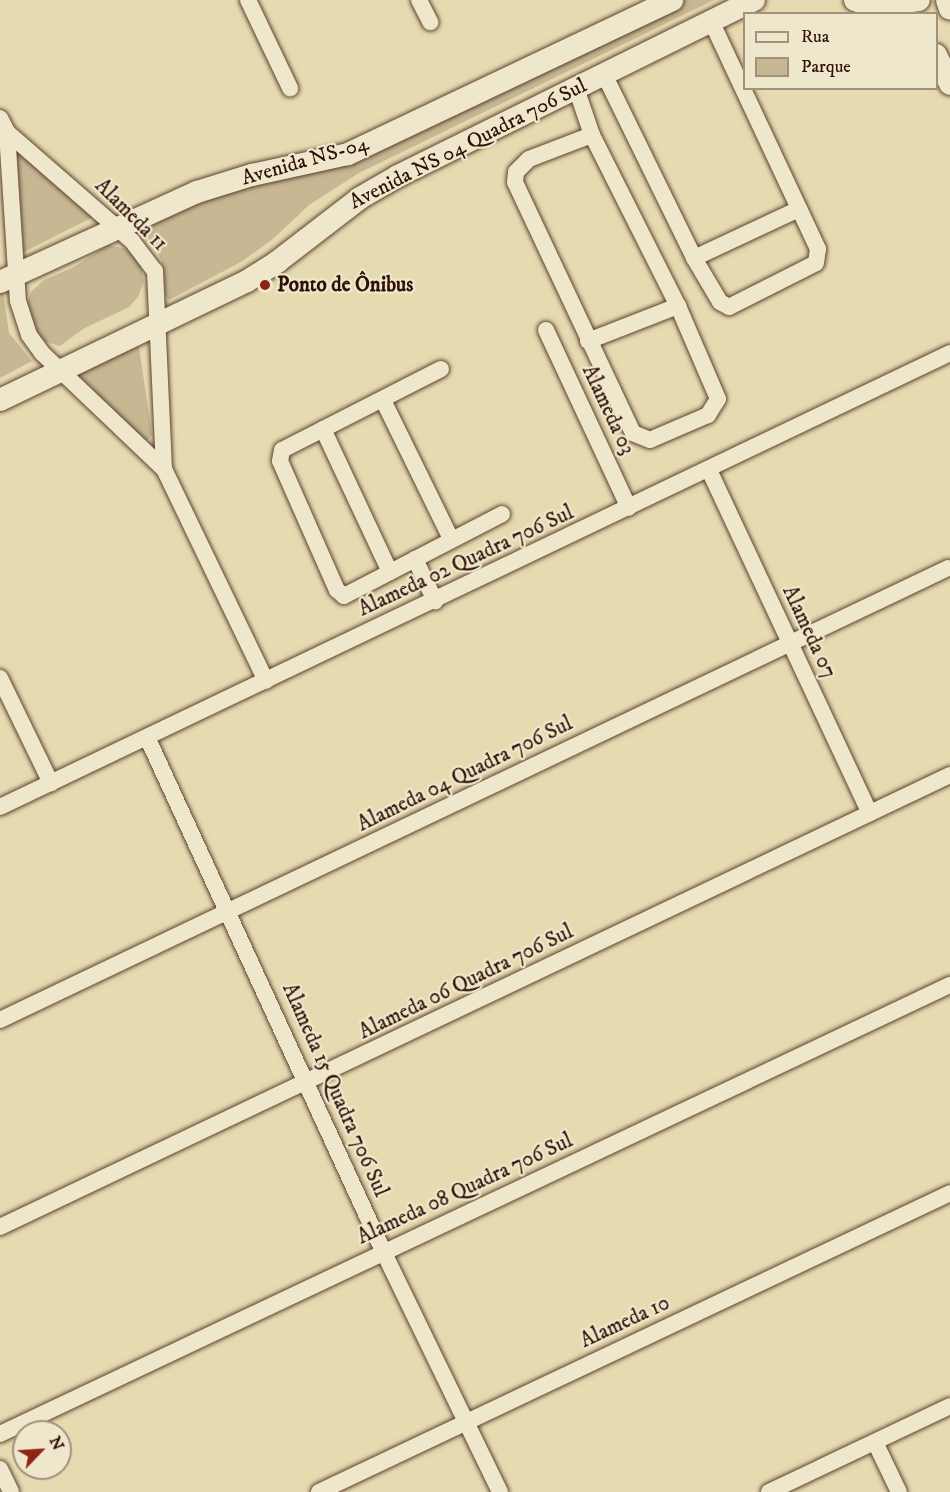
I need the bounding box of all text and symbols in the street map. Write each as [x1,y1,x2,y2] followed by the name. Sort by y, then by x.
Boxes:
[743,12,938,90] legend
[801,26,829,48] text: Rua
[801,56,851,78] text: Parque
[345,73,591,215] street label: Avenida NS 04 Quadra 706 Sul
[239,131,371,191] street label: Avenida NS-04
[89,173,173,257] street label: Alameda 11
[277,272,413,298] place label: Ponto de Ônibus
[258,278,272,292] marker: Ponto de Ônibus
[576,361,640,459] street label: Alameda 03
[354,500,578,622] street label: Alameda 02 Quadra 706 Sul
[777,582,841,682] street label: Alameda 07
[353,711,577,837] street label: Alameda 04 Quadra 706 Sul
[355,919,577,1045] street label: Alameda 06 Quadra 706 Sul
[277,979,393,1201] street label: Alameda 15 Quadra 706 Sul
[353,1128,577,1250] street label: Alameda 08 Quadra 706 Sul
[576,1290,674,1354] street label: Alameda 10
[12,1420,72,1480] north arrow
[45,1433,68,1453] text: N

